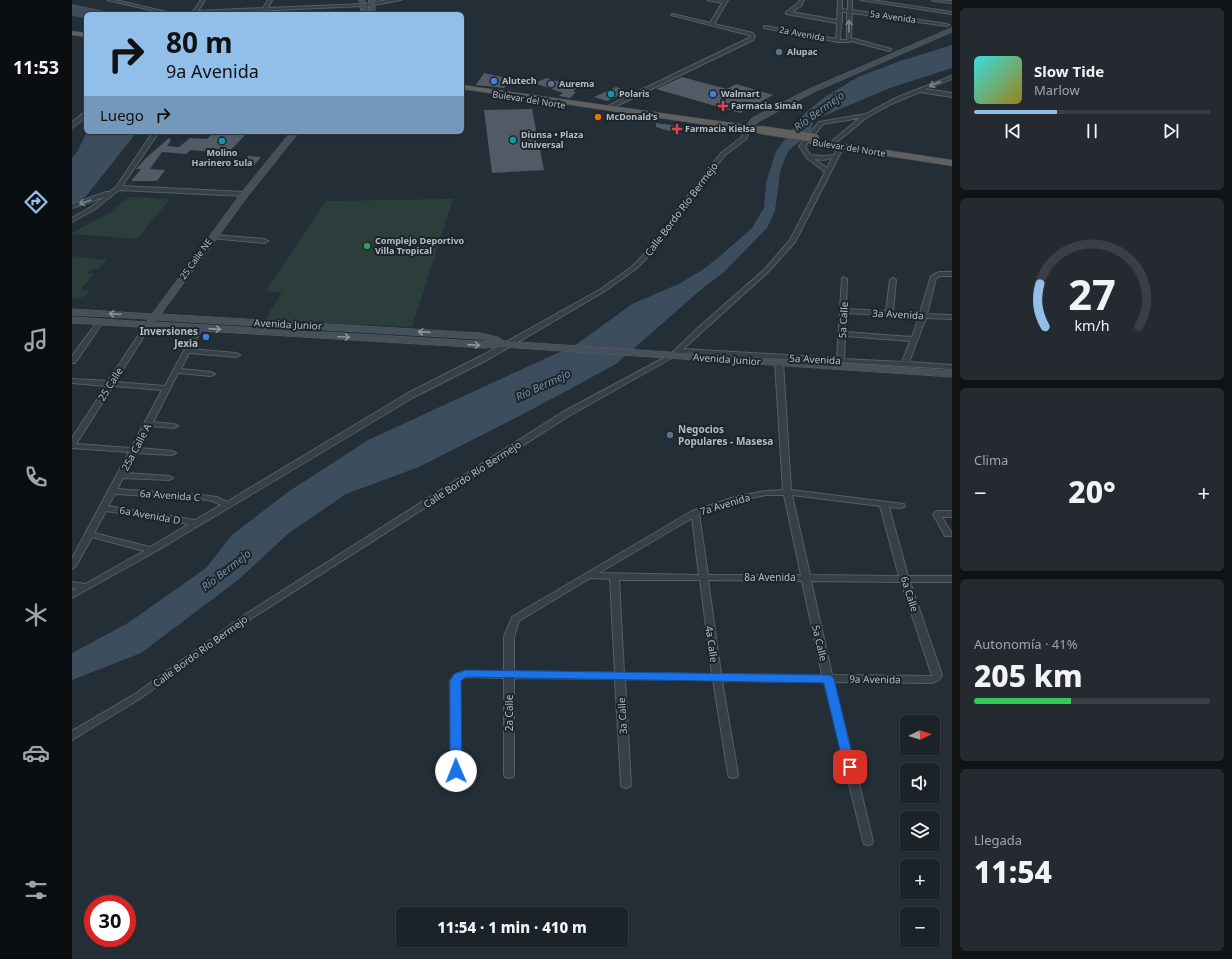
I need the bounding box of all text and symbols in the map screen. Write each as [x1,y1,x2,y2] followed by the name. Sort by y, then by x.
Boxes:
[869,7,917,26] street label: 5a Avenida
[845,20,853,33] one-way arrow
[166,23,233,61] text: 80 m
[778,23,826,44] street label: 2a Avenida
[100,28,152,80] icon: right
[787,45,818,58] place label: Alupac
[774,47,784,57] marker: Alupac
[13,55,59,79] text: 11:53
[166,59,259,83] text: 9a Avenida
[1034,61,1104,81] text: Slow Tide
[502,74,537,87] place label: Alutech
[489,76,499,86] marker: Alutech
[559,77,594,90] place label: Aurema
[546,79,556,89] marker: Aurema
[930,80,942,88] one-way arrow
[1034,81,1080,99] text: Marlow
[492,87,567,112] street label: Bulevar del Norte
[619,87,650,100] place label: Polaris
[721,87,760,100] place label: Walmart
[791,87,847,134] water label: Río Bermejo
[606,89,616,99] marker: Polaris
[708,89,718,99] marker: Walmart
[731,99,802,112] place label: Farmacia Simán
[718,101,728,111] marker: Farmacia Simán
[152,104,174,126] icon: right
[100,105,144,125] text: Luego
[606,110,658,123] place label: McDonald's
[593,112,603,122] marker: McDonald's
[1002,120,1024,142] icon: previous
[1081,120,1103,142] icon: pause
[1160,120,1182,142] icon: next
[685,122,755,135] place label: Farmacia Kielsa
[672,124,682,134] marker: Farmacia Kielsa
[521,128,583,151] place label: Diunsa • Plaza Universal
[508,135,518,145] marker: Diunsa • Plaza Universal
[812,135,887,160] street label: Bulevar del Norte
[217,136,227,146] marker: Molino Harinero Sula
[192,146,252,169] place label: Molino Harinero Sula
[641,159,721,259] street label: Calle Bordo Río Bermejo
[22,188,50,216] icon: directions
[78,199,91,206] one-way arrow
[375,234,465,257] place label: Complejo Deportivo Villa Tropical
[176,236,215,282] street label: 25 Calle NE
[362,241,372,251] marker: Complejo Deportivo Villa Tropical
[1068,266,1116,322] text: 27
[835,301,851,339] street label: 5a Calle
[872,306,924,322] street label: 3a Avenida
[109,311,122,318] one-way arrow
[254,315,322,333] street label: Avenida Junior
[1074,316,1110,335] text: km/h
[140,324,198,350] place label: Inversiones Jexia
[208,325,221,332] one-way arrow
[22,326,50,354] icon: music
[418,328,431,335] one-way arrow
[201,332,211,342] marker: Inversiones Jexia
[337,334,350,341] one-way arrow
[467,341,480,348] one-way arrow
[693,350,761,368] street label: Avenida Junior
[789,351,841,367] street label: 5a Avenida
[94,364,126,403] street label: 25 Calle
[513,365,573,404] water label: Río Bermejo
[118,420,155,473] street label: 25a Calle A
[678,422,773,448] place label: Negocios Populares - Masesa
[665,430,675,440] marker: Negocios Populares - Masesa
[420,437,524,511] street label: Calle Bordo Río Bermejo
[974,451,1008,469] text: Clima
[22,463,50,491] icon: phone
[1068,471,1116,512] text: 20°
[974,477,987,507] text: −
[1197,477,1210,507] text: +
[139,486,201,504] street label: 6a Avenida C
[698,490,752,518] street label: 7a Avenida
[119,503,181,527] street label: 6a Avenida D
[198,546,253,594] water label: Río Bermejo
[744,570,796,584] street label: 8a Avenida
[898,574,922,614] street label: 6a Calle
[22,601,50,629] icon: climate
[150,612,250,690] street label: Calle Bordo Río Bermejo
[809,624,831,663] street label: 5a Calle
[703,625,722,663] street label: 4a Calle
[974,635,1078,653] text: Autonomía · 41%
[974,655,1083,696] text: 205 km
[849,672,901,686] street label: 9a Avenida
[502,694,516,731] street label: 2a Calle
[614,697,630,735] street label: 3a Calle
[900,715,940,755] north arrow
[900,715,940,947] map controls
[22,739,50,767] icon: car
[435,750,477,792] position arrow
[833,750,867,784] pin
[839,756,861,778] icon: arrive
[900,763,940,803] button: sound
[900,811,940,851] button: layers
[974,831,1022,849] text: Llegada
[974,851,1052,892] text: 11:54
[900,859,940,899] button: +
[22,876,50,904] icon: filters
[84,895,136,947] speed limit sign: 30
[900,907,940,947] button: −
[437,917,587,937] text: 11:54 · 1 min · 410 m

